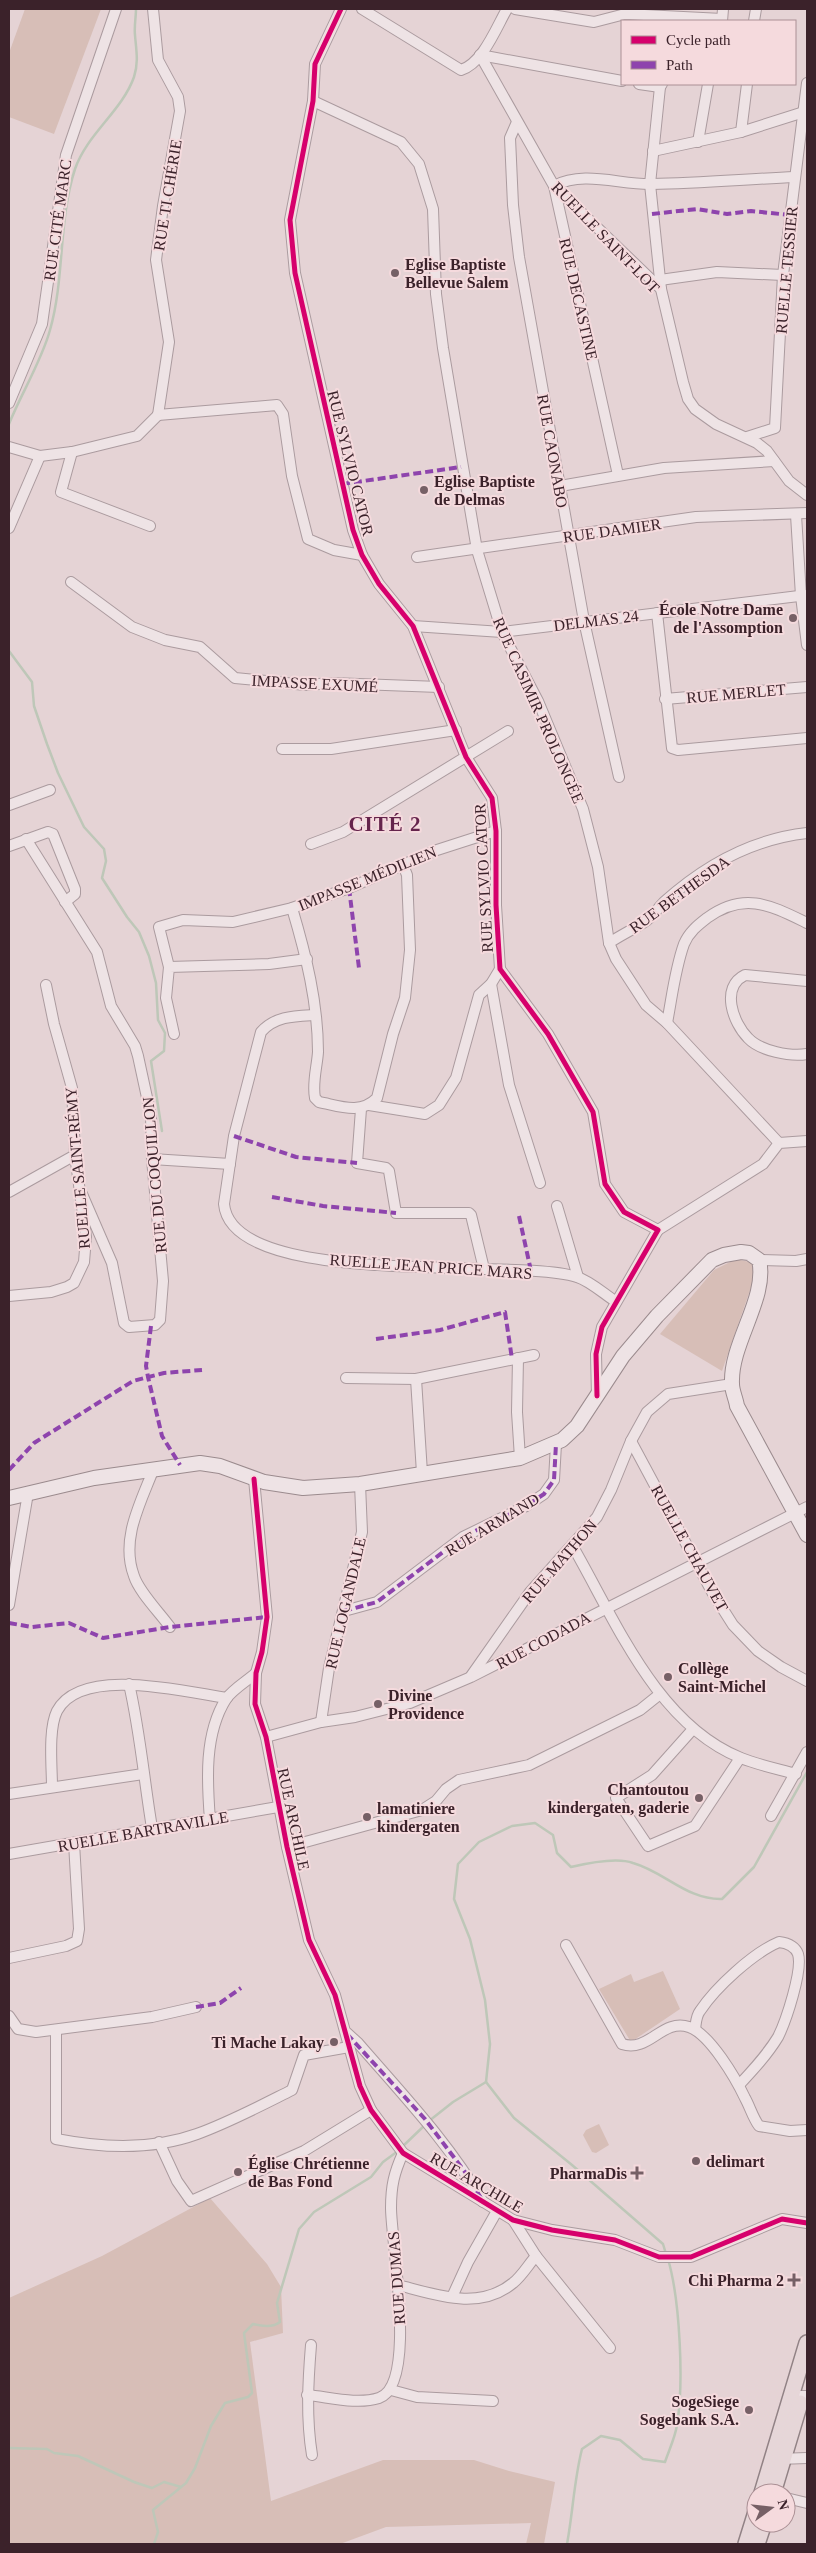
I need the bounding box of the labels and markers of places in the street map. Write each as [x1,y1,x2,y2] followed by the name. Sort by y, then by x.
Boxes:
[405,256,509,291] place label: Eglise Baptiste Bellevue Salem
[389,267,401,279] marker: Eglise Baptiste Bellevue Salem
[434,473,535,508] place label: Eglise Baptiste de Delmas
[418,484,430,496] marker: Eglise Baptiste de Delmas
[659,600,783,637] place label: École Notre Dame de l'Assomption
[787,612,799,624] marker: École Notre Dame de l'Assomption
[678,1660,767,1695] place label: Collège Saint-Michel
[662,1671,674,1683] marker: Collège Saint-Michel
[388,1687,464,1722] place label: Divine Providence
[372,1698,384,1710] marker: Divine Providence
[548,1781,689,1817] place label: Chantoutou kindergaten, gaderie
[693,1792,705,1804] marker: Chantoutou kindergaten, gaderie
[377,1800,460,1836] place label: lamatiniere kindergaten
[361,1811,373,1823] marker: lamatiniere kindergaten
[211,2034,324,2052] place label: Ti Mache Lakay
[328,2036,340,2048] marker: Ti Mache Lakay
[706,2153,765,2170] place label: delimart
[248,2154,369,2190] place label: Église Chrétienne de Bas Fond
[690,2155,702,2167] marker: delimart
[550,2165,627,2182] place label: PharmaDis
[232,2166,244,2178] marker: Église Chrétienne de Bas Fond
[631,2167,643,2179] marker: PharmaDis
[688,2272,784,2289] place label: Chi Pharma 2
[788,2274,800,2286] marker: Chi Pharma 2
[640,2393,739,2429] place label: SogeSiege Sogebank S.A.
[743,2404,755,2416] marker: SogeSiege Sogebank S.A.

